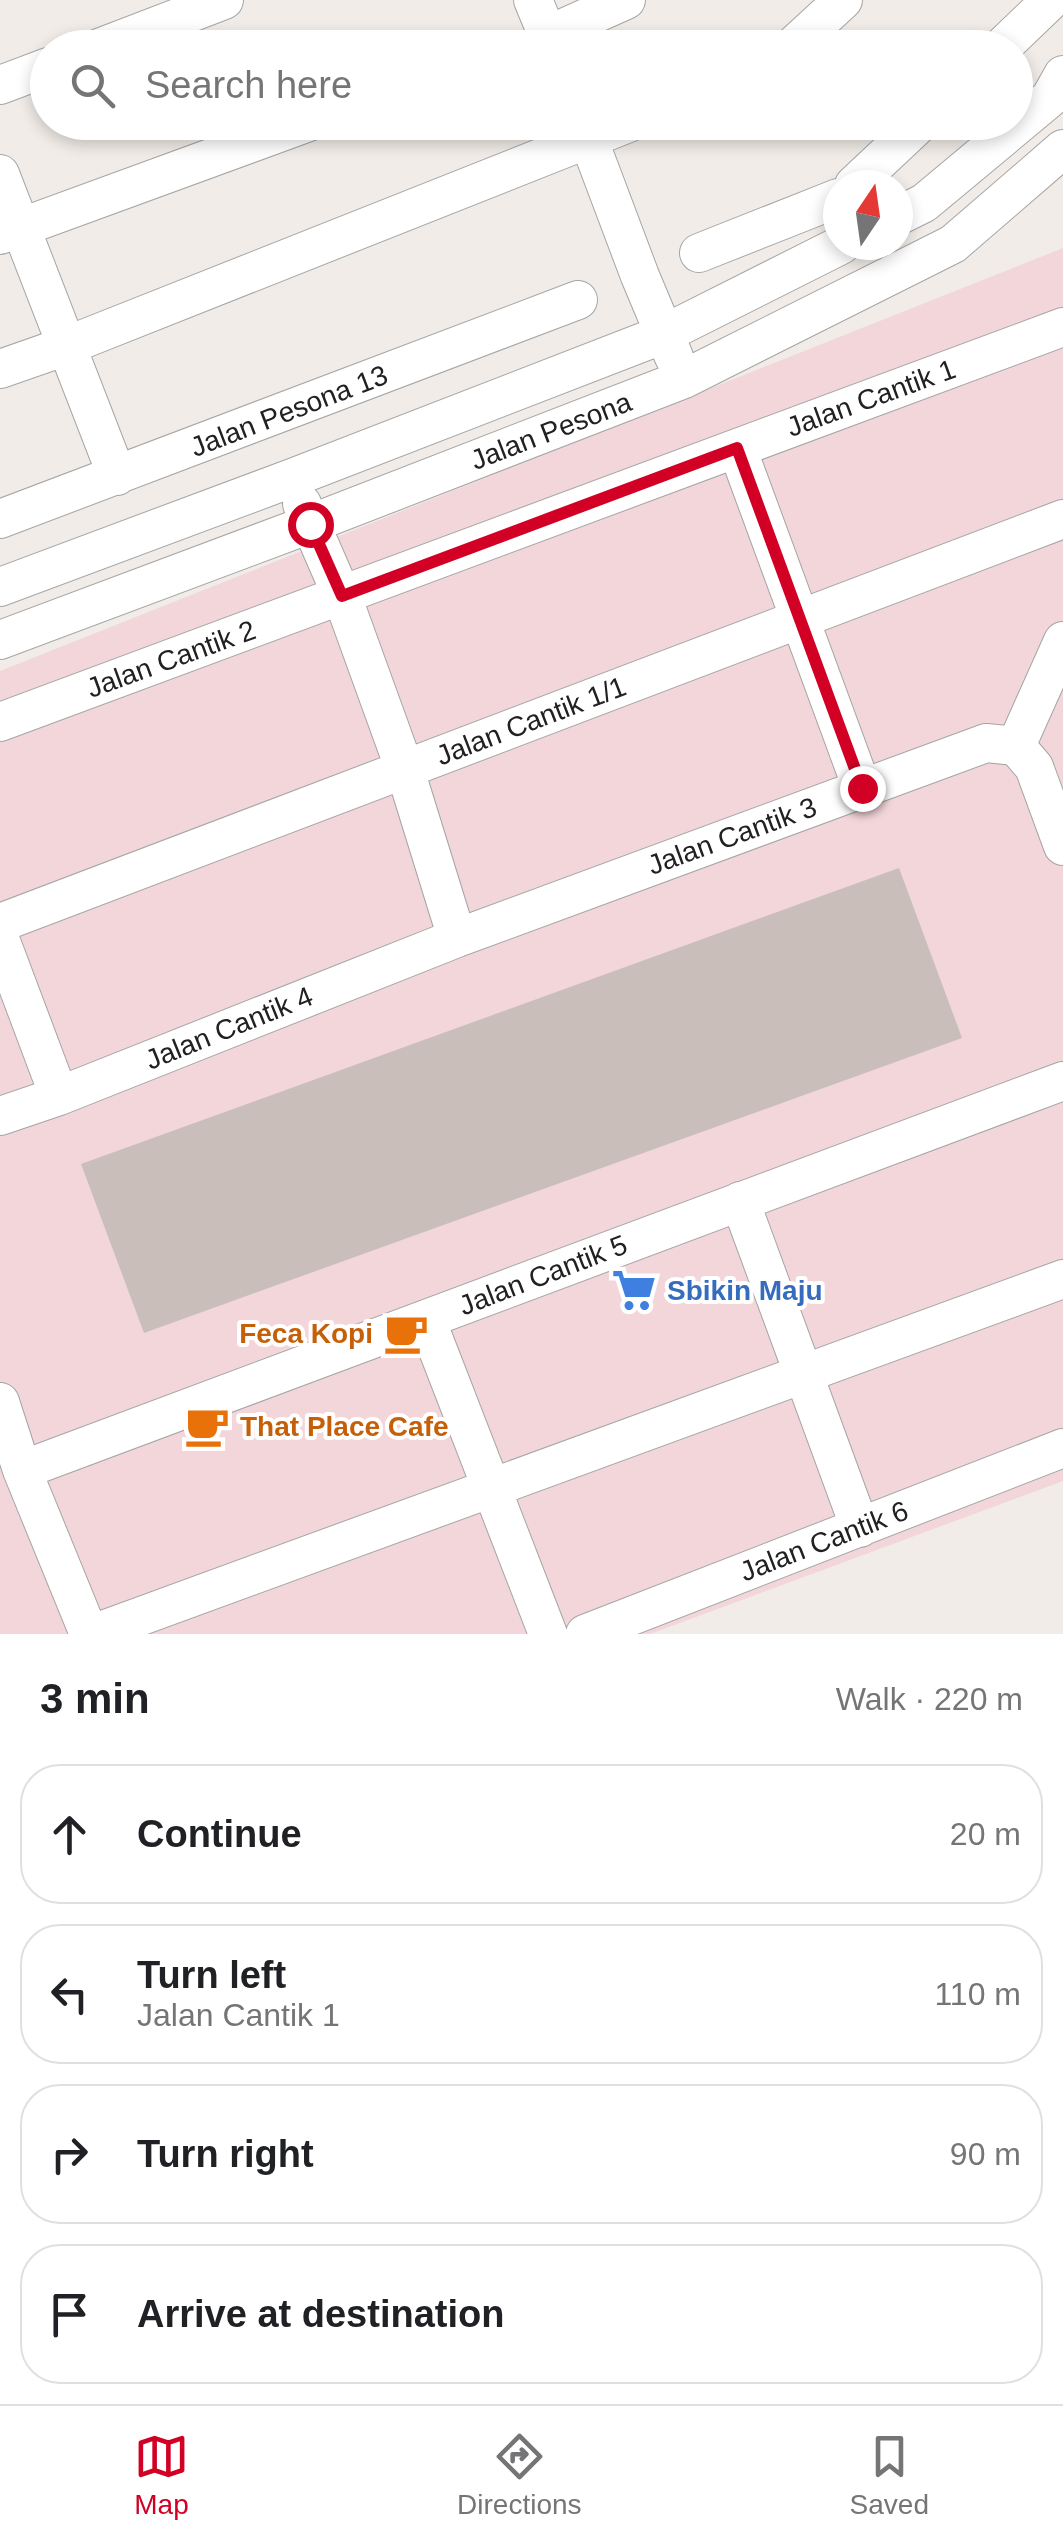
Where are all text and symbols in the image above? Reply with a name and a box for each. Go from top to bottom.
search box [30,30,1033,140]
icon: search [65,58,120,113]
text: Search here [145,64,352,106]
north arrow [823,170,913,260]
street label: Jalan Cantik 1 [782,353,960,443]
street label: Jalan Pesona 13 [186,359,392,463]
street label: Jalan Pesona [466,386,636,476]
route start [288,502,334,548]
street label: Jalan Cantik 2 [82,614,260,704]
street label: Jalan Cantik 1/1 [432,671,630,771]
route end [840,766,886,812]
street label: Jalan Cantik 3 [643,791,821,881]
street label: Jalan Cantik 4 [141,980,317,1076]
street label: Jalan Cantik 5 [455,1229,631,1321]
supermarket icon: Sbikin Maju [610,1266,658,1314]
place label: Sbikin Maju [667,1275,823,1306]
cafe icon: Feca Kopi [382,1309,430,1357]
place label: Feca Kopi [239,1318,373,1349]
cafe icon: That Place Cafe [183,1402,231,1450]
place label: That Place Cafe [240,1411,449,1442]
street label: Jalan Cantik 6 [736,1495,912,1587]
text: 3 min [40,1675,150,1722]
text: Walk · 220 m [836,1681,1023,1717]
icon: ahead [42,1807,97,1862]
text: Continue [137,1813,302,1855]
text: 20 m [950,1816,1021,1852]
text: Turn left [137,1954,286,1996]
icon: left [42,1967,97,2022]
text: 110 m [934,1976,1021,2012]
text: Jalan Cantik 1 [137,1997,340,2033]
icon: right [42,2127,97,2182]
text: Turn right [137,2133,314,2175]
text: 90 m [950,2136,1021,2172]
icon: arrive [42,2287,97,2342]
text: Arrive at destination [137,2293,504,2335]
tab: Map [134,2429,189,2521]
tab: Directions [457,2429,582,2521]
tab: Saved [850,2429,929,2521]

